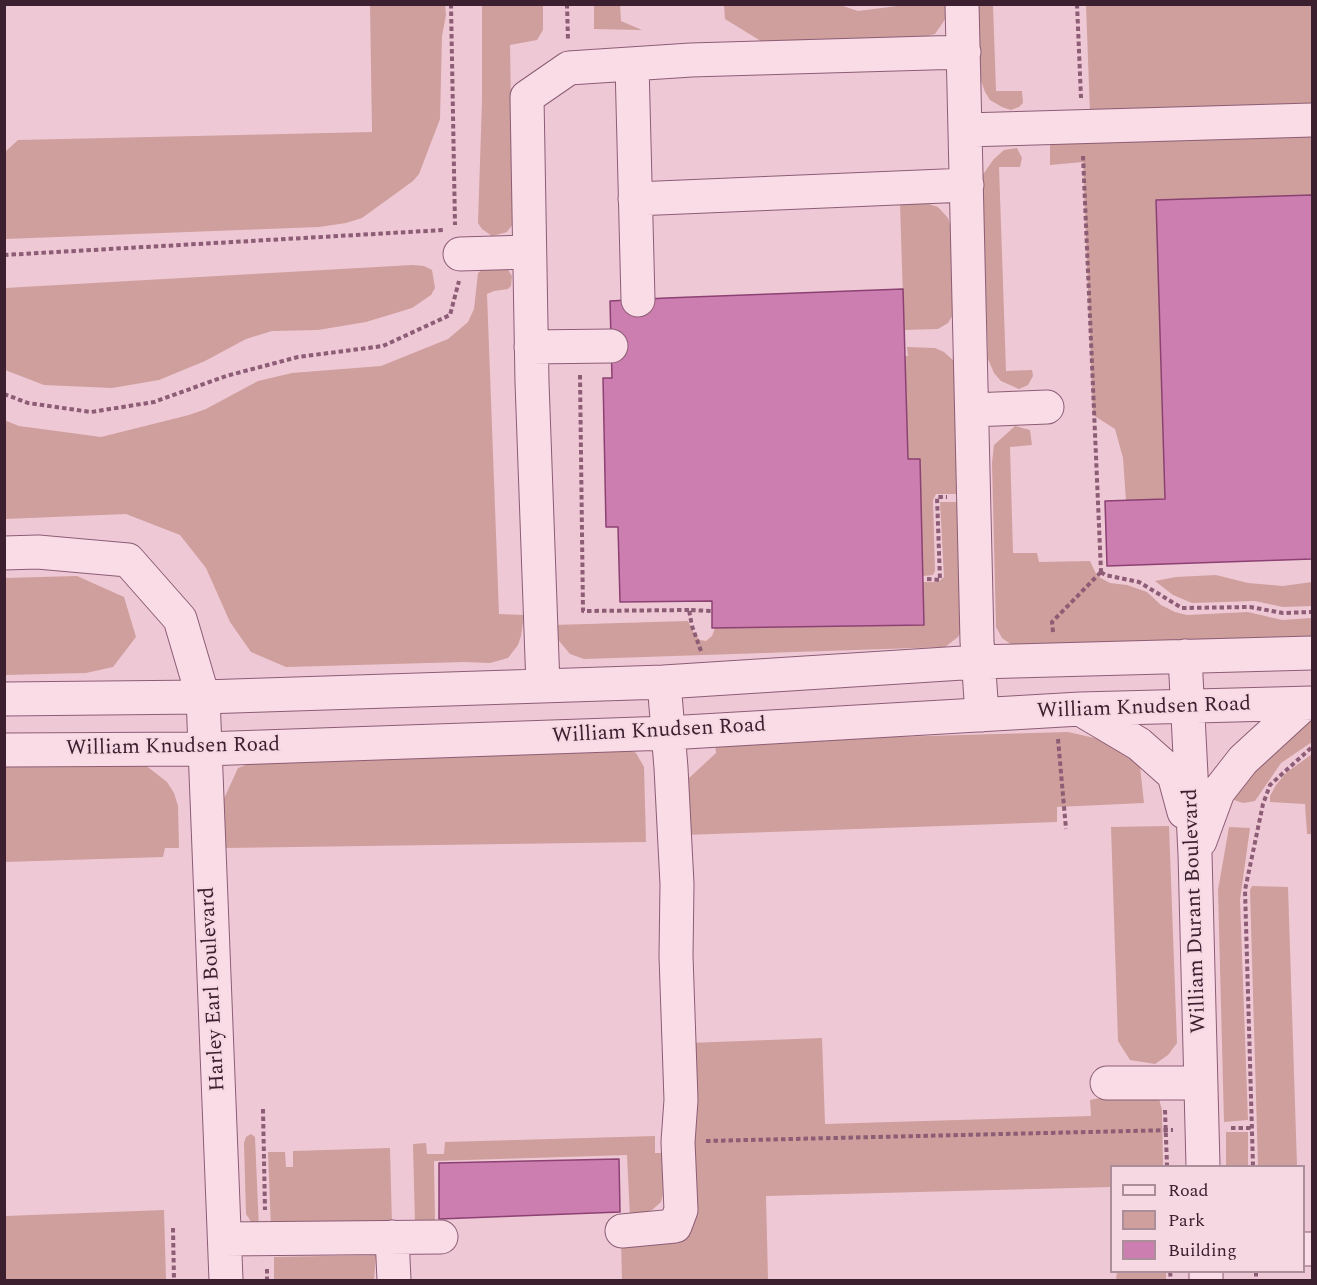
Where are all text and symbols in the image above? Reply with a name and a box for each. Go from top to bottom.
street label: William Knudsen Road [1036,693,1252,725]
street label: William Knudsen Road [551,714,767,750]
street label: William Knudsen Road [66,734,280,762]
street label: William Durant Boulevard [1179,788,1213,1034]
street label: Harley Earl Boulevard [196,886,232,1092]
legend [1110,1165,1305,1273]
text: Road [1168,1177,1209,1204]
text: Park [1168,1207,1205,1234]
text: Building [1168,1237,1237,1264]

